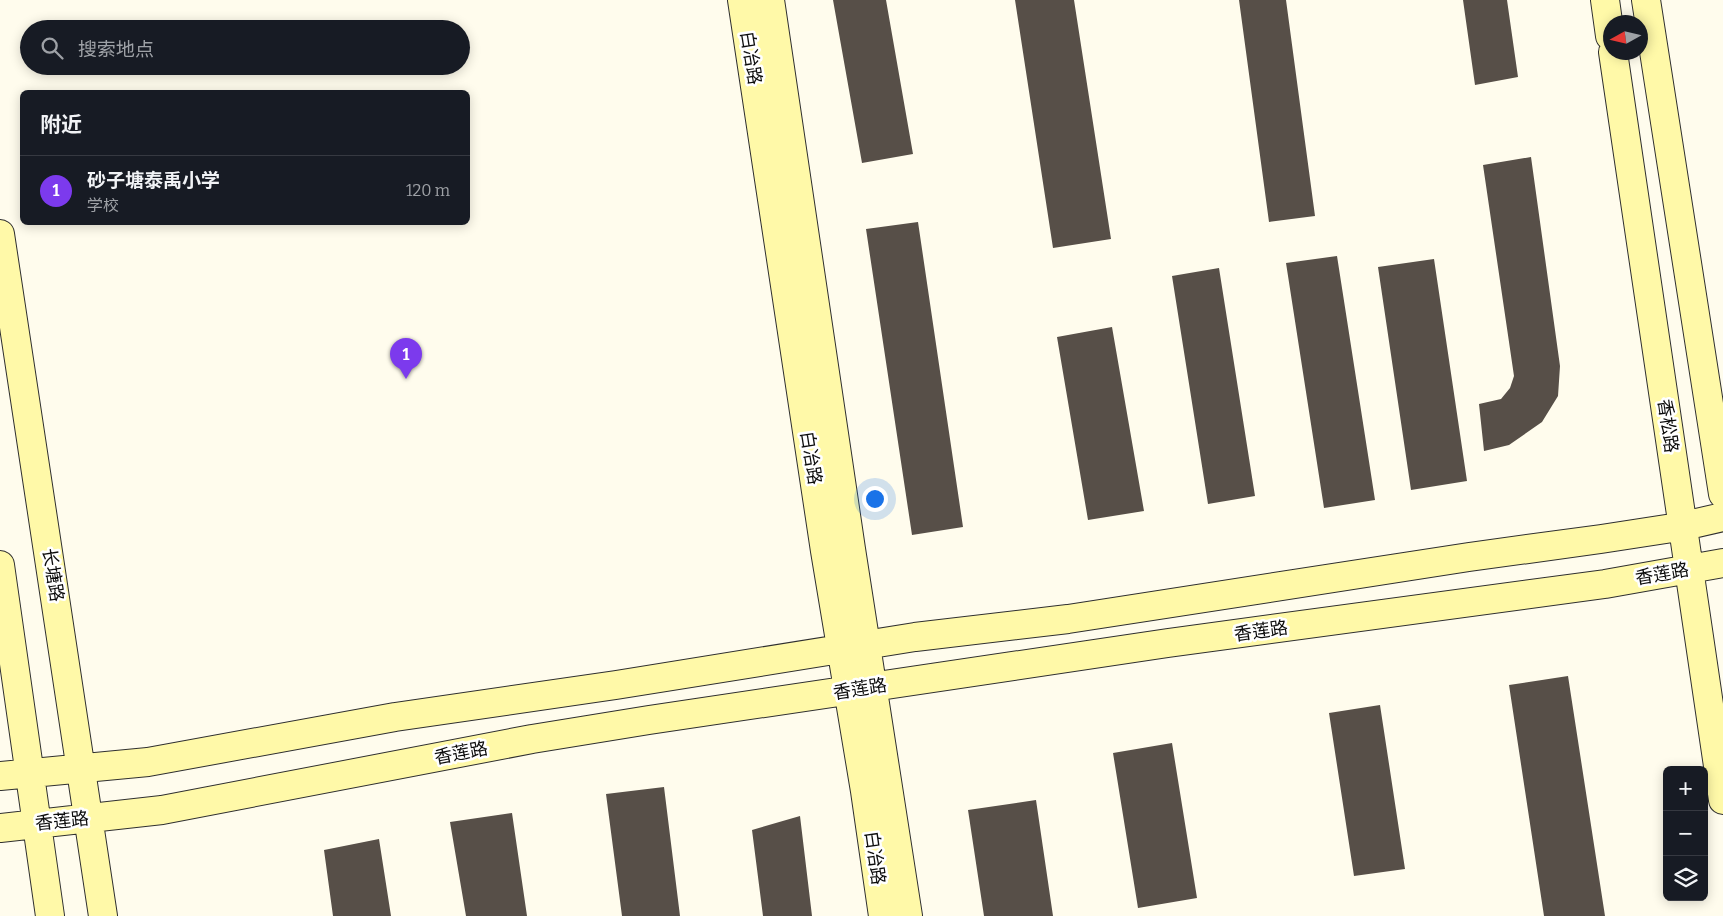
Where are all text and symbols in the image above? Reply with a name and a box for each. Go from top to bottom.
north arrow [1603,15,1648,60]
search box [20,20,470,75]
street label: 白冶路 [736,30,766,86]
icon: search [38,34,66,62]
text: 搜索地点 [78,38,154,61]
text: 附近 [40,112,82,138]
text: 砂子塘泰禹小学 [87,169,220,192]
text: 1 [53,181,59,200]
text: 120 m [406,181,450,200]
text: 学校 [87,196,119,215]
pin: 1 [390,338,422,379]
street label: 香松路 [1653,398,1683,454]
street label: 白冶路 [796,430,826,486]
your location [862,486,888,512]
street label: 长塘路 [38,547,68,603]
street label: 香莲路 [1634,558,1690,590]
street label: 香莲路 [1233,616,1289,646]
street label: 香莲路 [832,674,888,704]
street label: 香莲路 [432,737,490,769]
map controls [1663,766,1708,901]
button: + [1663,766,1708,811]
street label: 香莲路 [34,807,90,835]
button: − [1663,811,1708,856]
street label: 白冶路 [860,830,890,886]
button: layers [1663,856,1708,901]

